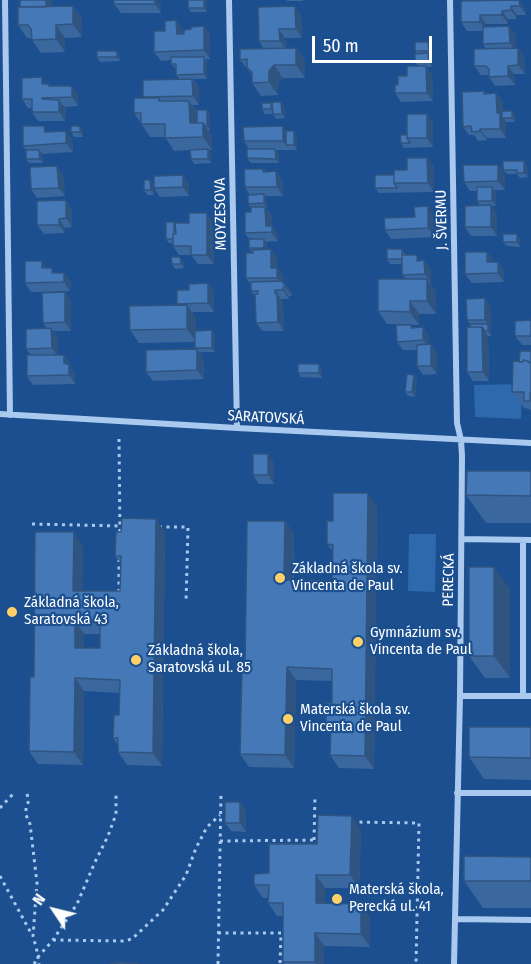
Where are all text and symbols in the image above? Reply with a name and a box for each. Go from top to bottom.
scale bar [315,24,435,62]
text: 50 m [323,35,359,57]
street label: MOYZESOVA [211,177,231,251]
street label: J. ŠVERMU [432,190,452,250]
street label: SARATOVSKÁ [227,407,305,429]
street label: PERECKÁ [440,553,458,607]
place label: Základná škola sv. Vincenta de Paul [292,560,403,595]
marker: Základná škola sv. Vincenta de Paul [273,571,287,585]
place label: Základná škola, Saratovská 43 [24,594,119,629]
marker: Základná škola, Saratovská 43 [5,605,19,619]
place label: Gymnázium sv. Vincenta de Paul [370,624,472,659]
marker: Gymnázium sv. Vincenta de Paul [351,635,365,649]
place label: Základná škola, Saratovská ul. 85 [148,642,251,677]
marker: Základná škola, Saratovská ul. 85 [129,653,143,667]
place label: Materská škola sv. Vincenta de Paul [300,701,411,736]
marker: Materská škola sv. Vincenta de Paul [281,712,295,726]
north arrow [24,880,84,940]
place label: Materská škola, Perecká ul. 41 [349,881,444,916]
text: N [28,890,49,909]
marker: Materská škola, Perecká ul. 41 [330,892,344,906]

